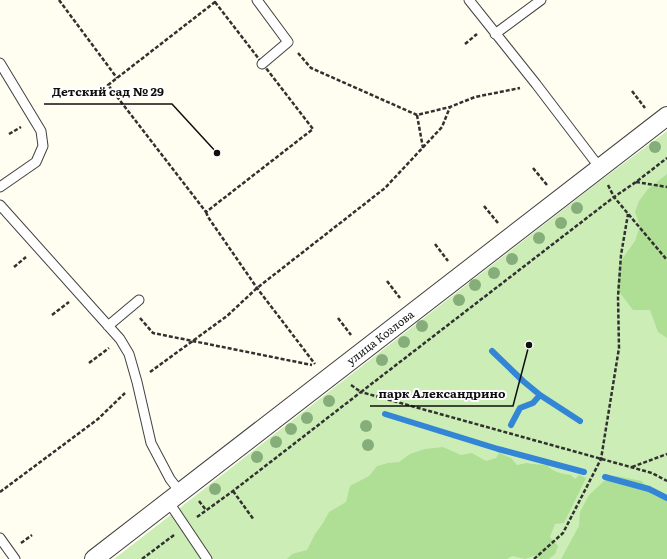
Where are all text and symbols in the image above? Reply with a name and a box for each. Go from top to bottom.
callout: Детский сад № 29 [44,80,172,104]
text: Детский сад № 29 [52,82,164,100]
street label: улица Козлова [343,306,417,368]
callout: парк Александрино [370,382,513,406]
text: парк Александрино [379,384,506,402]

